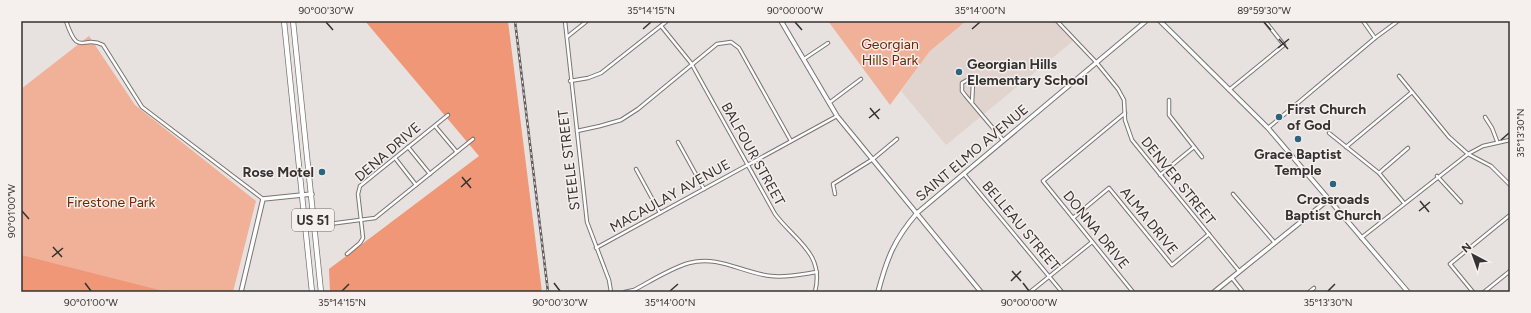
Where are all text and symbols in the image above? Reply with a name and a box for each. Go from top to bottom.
text: 90°00'30"W [298,4,354,17]
text: 35°14'15"N [627,4,675,17]
text: 90°00'00"W [767,4,823,17]
text: 35°14'00"N [955,4,1005,17]
text: 89°59'30"W [1237,4,1291,17]
park label: Georgian Hills Park [861,36,919,69]
place label: Georgian Hills Elementary School [967,56,1088,89]
marker: Georgian Hills Elementary School [954,67,964,77]
street label: BALFOUR STREET [718,99,789,209]
street label: SAINT ELMO AVENUE [912,101,1032,205]
place label: First Church of God [1287,101,1366,134]
street label: STEELE STREET [554,108,584,211]
text: 35°13'30"N [1514,108,1527,158]
marker: First Church of God [1274,112,1284,122]
street label: DENA DRIVE [352,119,424,185]
street label: DENVER STREET [1137,134,1219,229]
marker: Grace Baptist Temple [1293,134,1303,144]
place label: Grace Baptist Temple [1254,146,1342,179]
street label: MACAULAY AVENUE [607,156,733,236]
place label: Rose Motel [242,164,314,181]
marker: Rose Motel [317,167,327,177]
street label: BELLEAU STREET [979,178,1064,275]
marker: Crossroads Baptist Church [1328,179,1338,189]
text: 90°01'00"W [5,184,18,238]
street label: ALMA DRIVE [1117,184,1181,258]
street label: DONNA DRIVE [1059,188,1133,272]
place label: Crossroads Baptist Church [1285,191,1381,224]
park label: Firestone Park [67,194,156,211]
road number: US 51 [292,209,334,231]
north arrow [1453,235,1493,275]
text: N [1459,240,1474,256]
text: 90°01'00"W [64,296,118,309]
text: 35°14'15"N [318,296,366,309]
text: 90°00'30"W [532,296,588,309]
text: 35°14'00"N [645,296,695,309]
text: 90°00'00"W [1001,296,1057,309]
text: 35°13'30"N [1303,296,1353,309]

